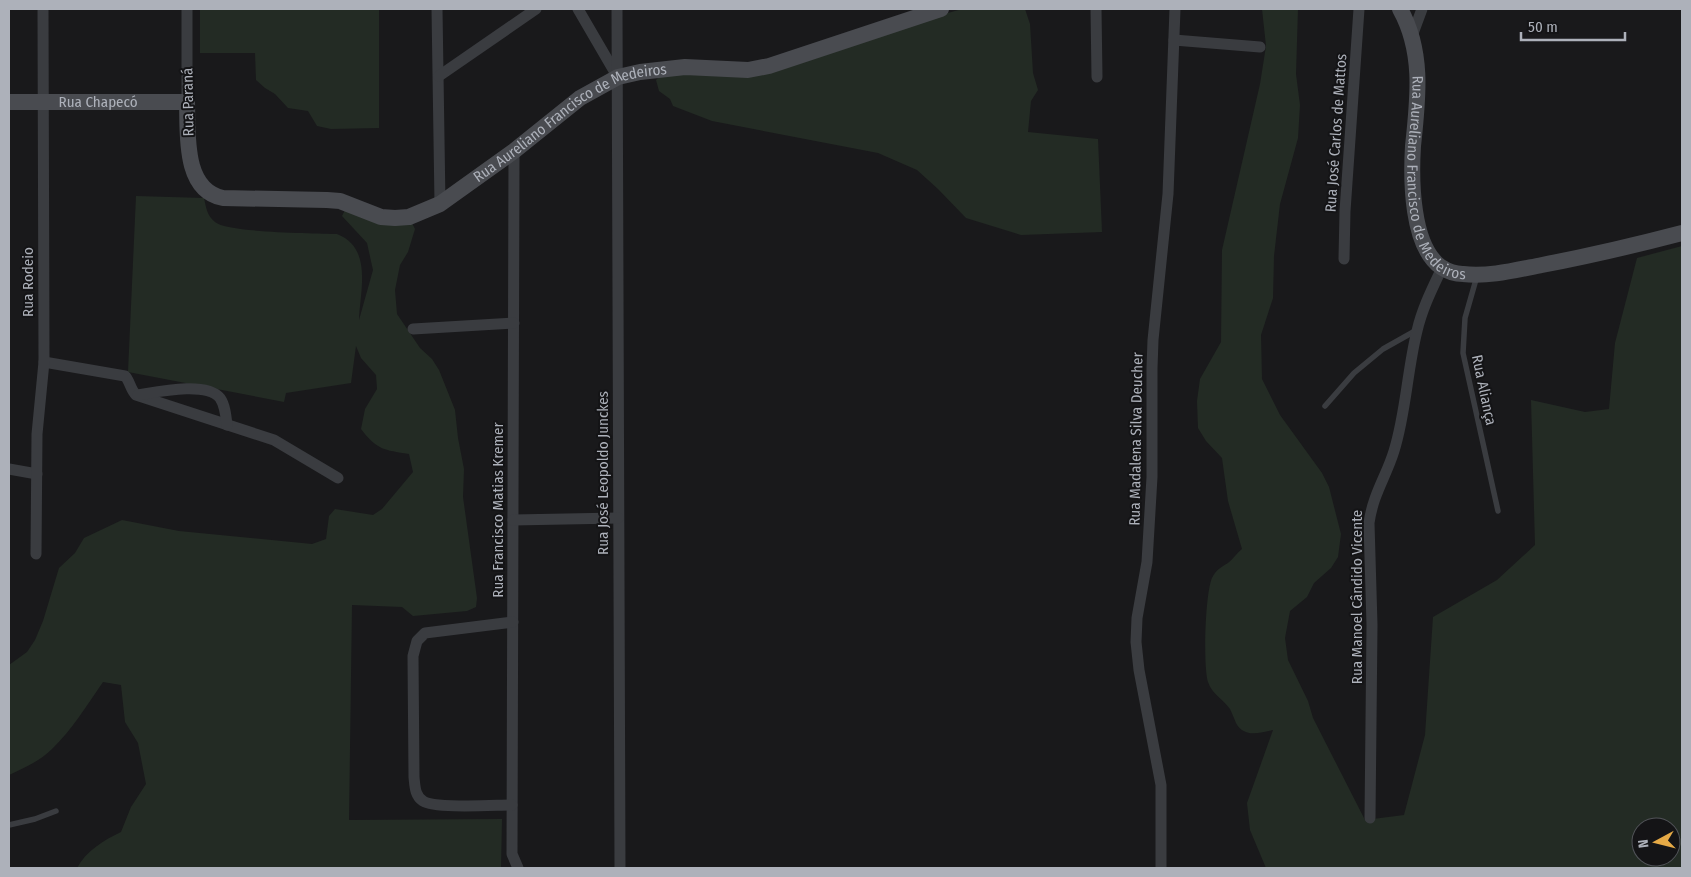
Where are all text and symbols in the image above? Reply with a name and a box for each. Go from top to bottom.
scale bar [1521,10,1625,42]
text: 50 m [1528,18,1558,36]
street label: Rua José Carlos de Mattos [1321,53,1351,213]
street label: Rua Aureliano Francisco de Medeiros [470,60,668,186]
street label: Rua Paraná [178,68,198,136]
street label: Rua Aureliano Francisco de Medeiros [1403,75,1466,283]
street label: Rua Chapecó [58,93,138,111]
street label: Rua Rodeio [19,247,37,317]
street label: Rua Madalena Silva Deucher [1125,351,1147,526]
street label: Rua Aliança [1468,353,1500,427]
street label: Rua José Leopoldo Junckes [594,391,612,555]
street label: Rua Francisco Matias Kremer [489,422,507,598]
street label: Rua Manoel Cândido Vicente [1348,510,1366,684]
north arrow [1631,817,1681,867]
text: N [1635,838,1653,849]

